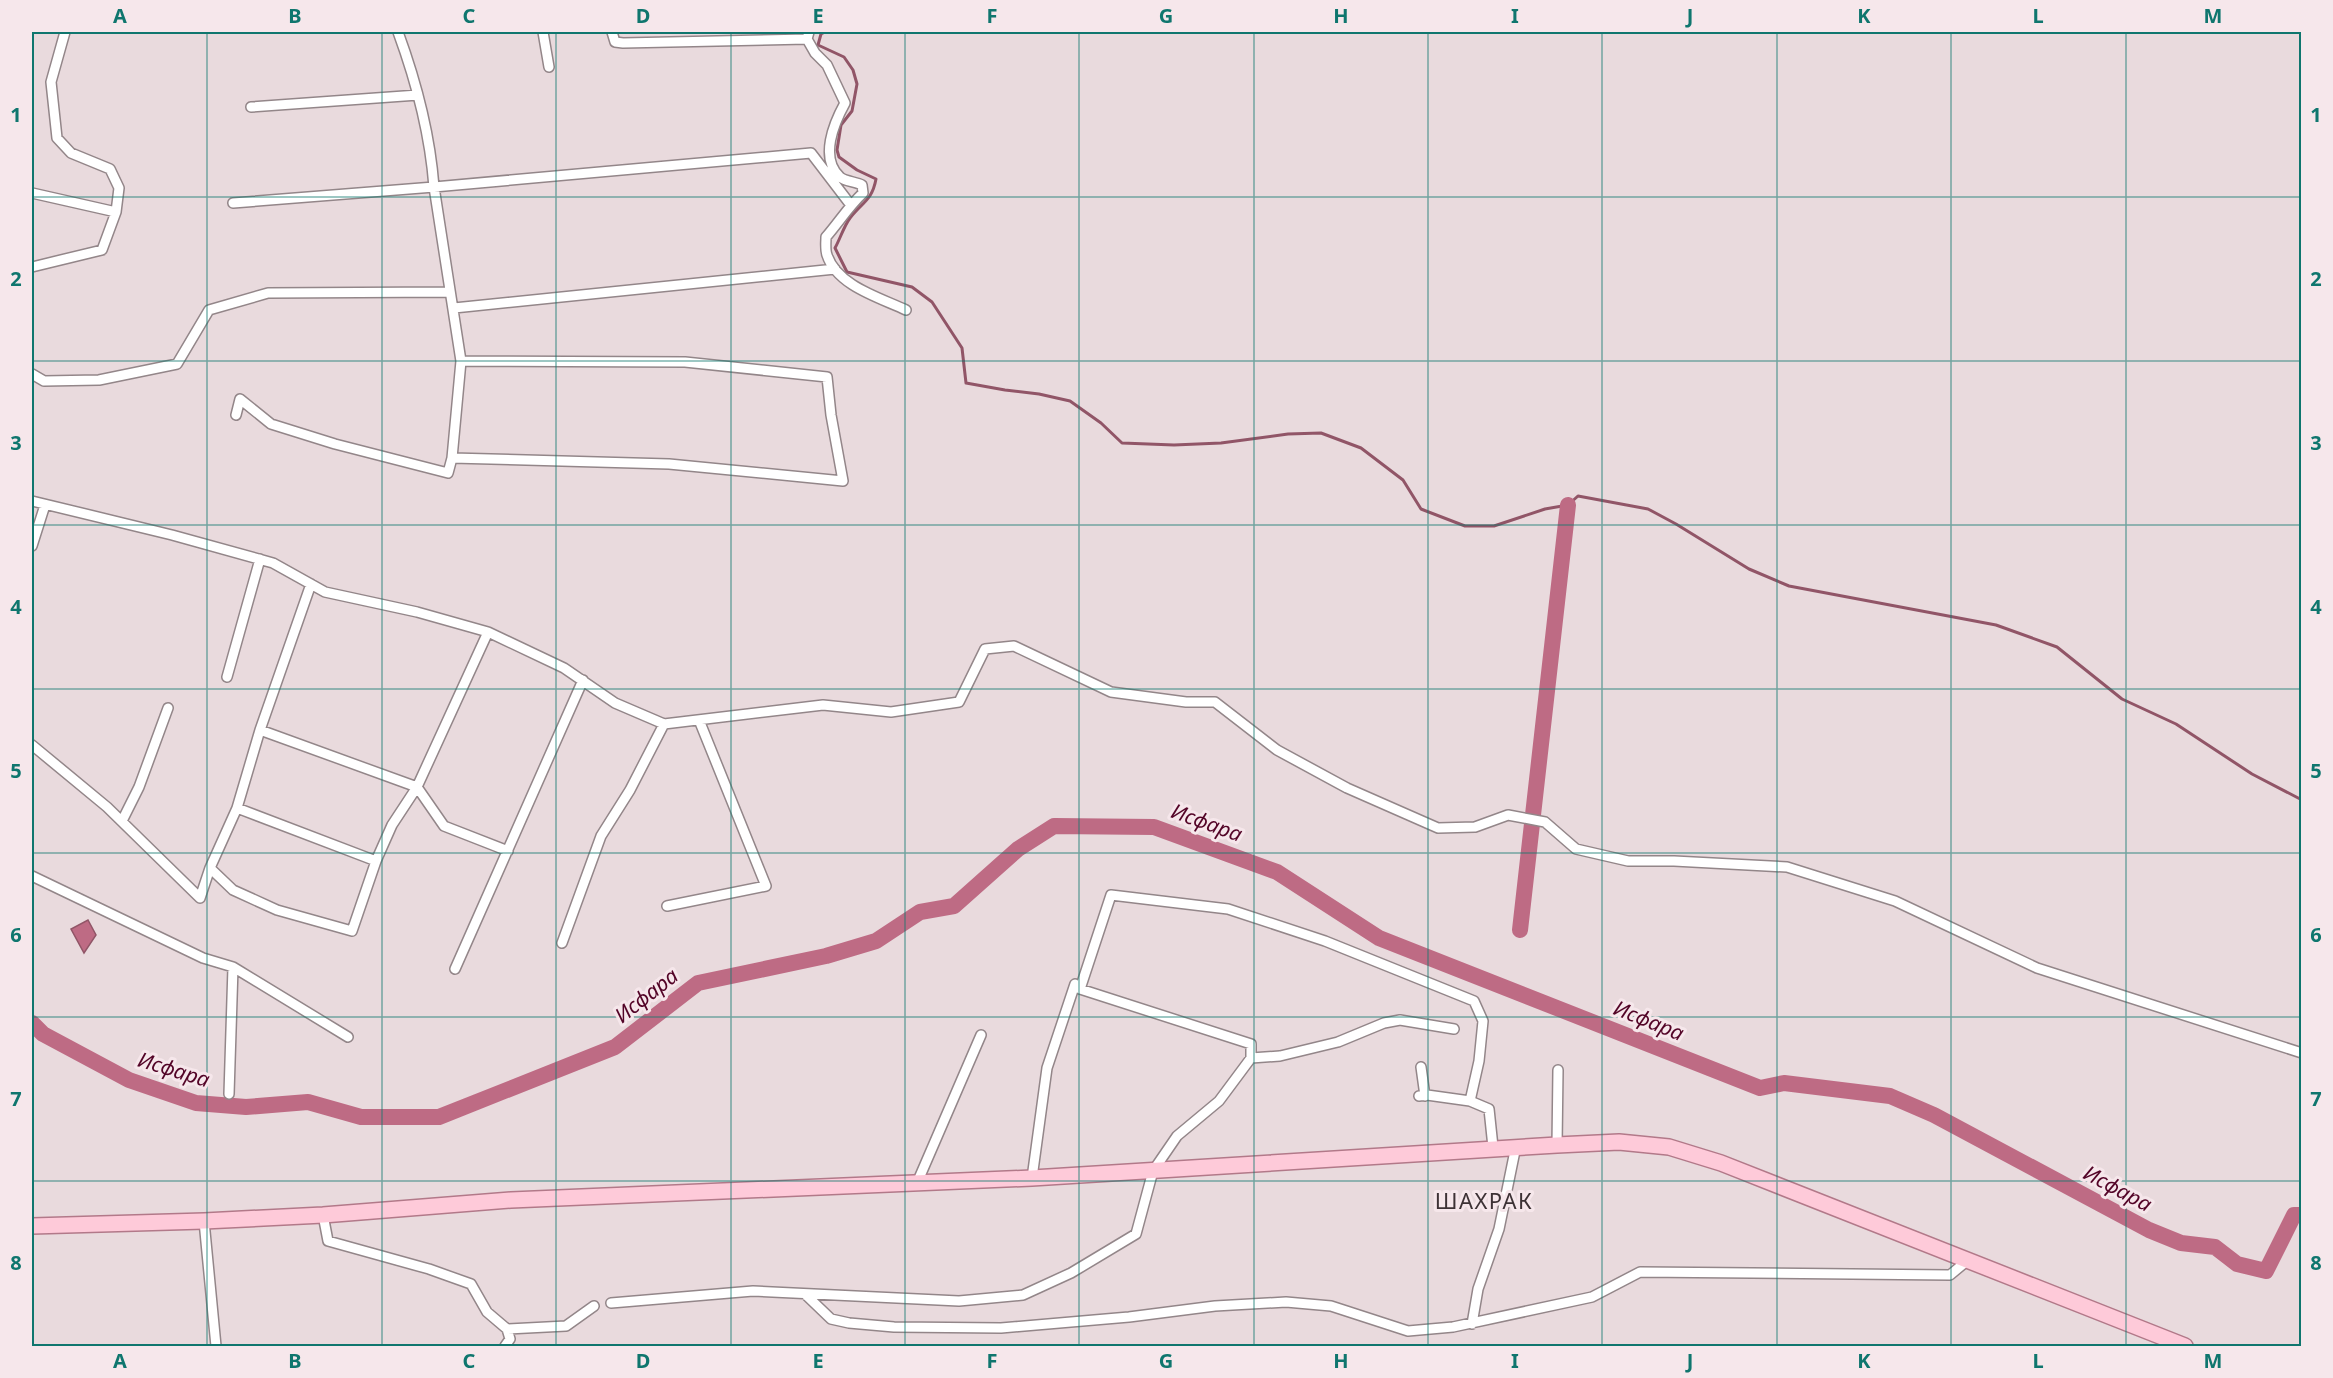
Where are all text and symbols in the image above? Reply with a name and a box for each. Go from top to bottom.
text: A [113,2,127,29]
text: B [288,2,302,29]
text: C [463,2,476,29]
text: D [636,2,650,29]
text: E [812,2,824,29]
text: F [987,2,997,29]
text: G [1159,2,1173,29]
text: H [1333,2,1349,29]
text: I [1511,2,1519,29]
text: J [1685,2,1693,29]
text: K [1857,2,1871,29]
text: L [2032,2,2044,29]
text: M [2204,2,2222,29]
text: 1 [10,101,22,128]
text: 1 [2310,101,2322,128]
text: 2 [10,265,22,292]
text: 2 [2310,265,2322,292]
text: 3 [10,429,22,456]
text: 3 [2310,429,2322,456]
text: 4 [10,593,22,620]
text: 4 [2310,593,2322,620]
text: 5 [10,757,22,784]
text: 5 [2310,757,2322,784]
water label: Исфара [1168,796,1246,848]
text: 6 [10,921,22,948]
text: 6 [2310,921,2322,948]
water label: Исфара [608,961,684,1029]
water label: Исфара [1610,993,1688,1047]
water label: Исфара [135,1045,213,1093]
text: 7 [10,1085,22,1112]
text: 7 [2310,1085,2322,1112]
water label: Исфара [2079,1158,2157,1218]
district label: ШАХРАК [1435,1185,1533,1215]
text: 8 [10,1249,22,1276]
text: 8 [2310,1249,2322,1276]
text: A [113,1347,127,1374]
text: B [288,1347,302,1374]
text: C [463,1347,476,1374]
text: D [636,1347,650,1374]
text: E [812,1347,824,1374]
text: F [987,1347,997,1374]
text: G [1159,1347,1173,1374]
text: H [1333,1347,1349,1374]
text: I [1511,1347,1519,1374]
text: J [1685,1347,1693,1374]
text: K [1857,1347,1871,1374]
text: L [2032,1347,2044,1374]
text: M [2204,1347,2222,1374]

